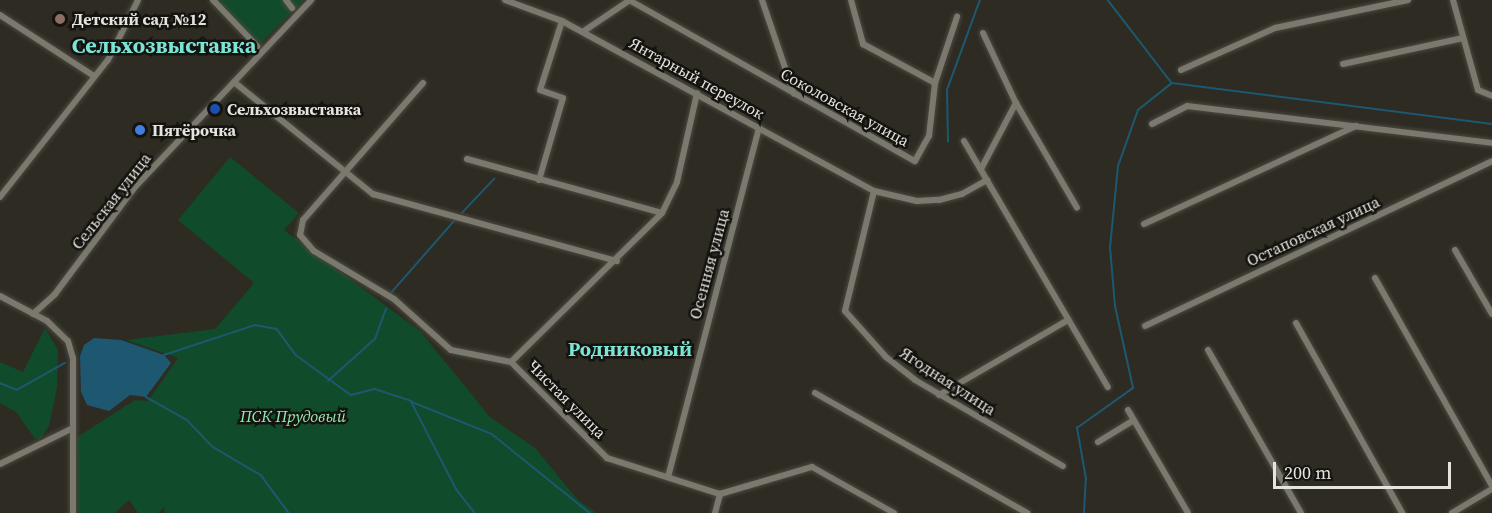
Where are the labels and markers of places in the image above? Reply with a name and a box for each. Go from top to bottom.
place label: Детский сад №12 [72,9,206,29]
marker: Детский сад №12 [53,12,67,26]
place label: Сельхозвыставка [227,99,361,119]
marker: Сельхозвыставка [208,102,222,116]
place label: Пятёрочка [152,120,236,140]
marker: Пятёрочка [133,123,147,137]

